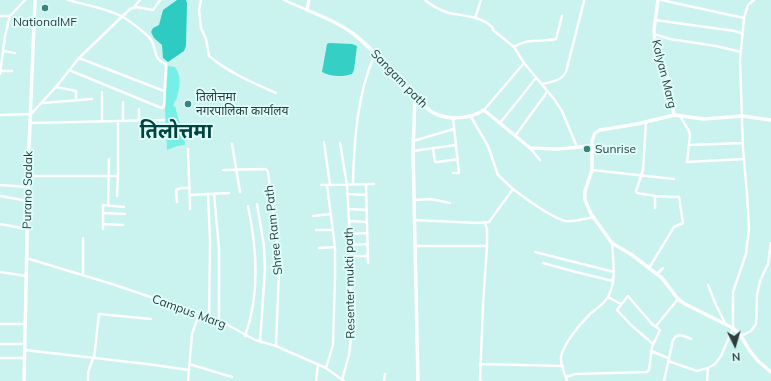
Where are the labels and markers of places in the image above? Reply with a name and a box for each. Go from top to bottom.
marker: NationalMF [40,3,50,13]
place label: NationalMF [13,15,77,29]
place label: तिलोत्तमा नगरपालिका कार्यालय [196,90,288,118]
marker: तिलोत्तमा नगरपालिका कार्यालय [183,99,193,109]
place label: Sunrise [595,142,636,156]
marker: Sunrise [582,144,592,154]

